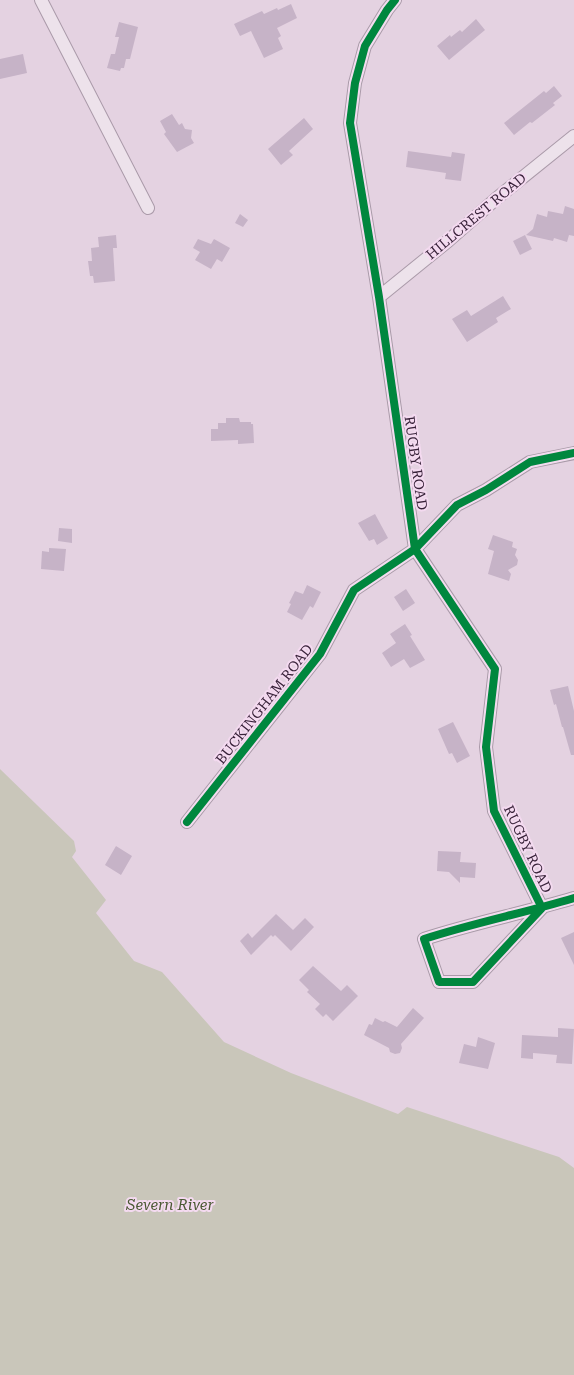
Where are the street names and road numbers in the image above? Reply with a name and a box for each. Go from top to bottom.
street label: HILLCREST ROAD [423,169,529,262]
street label: RUGBY ROAD [401,415,431,511]
street label: BUCKINGHAM ROAD [212,641,316,767]
street label: RUGBY ROAD [501,803,555,895]

